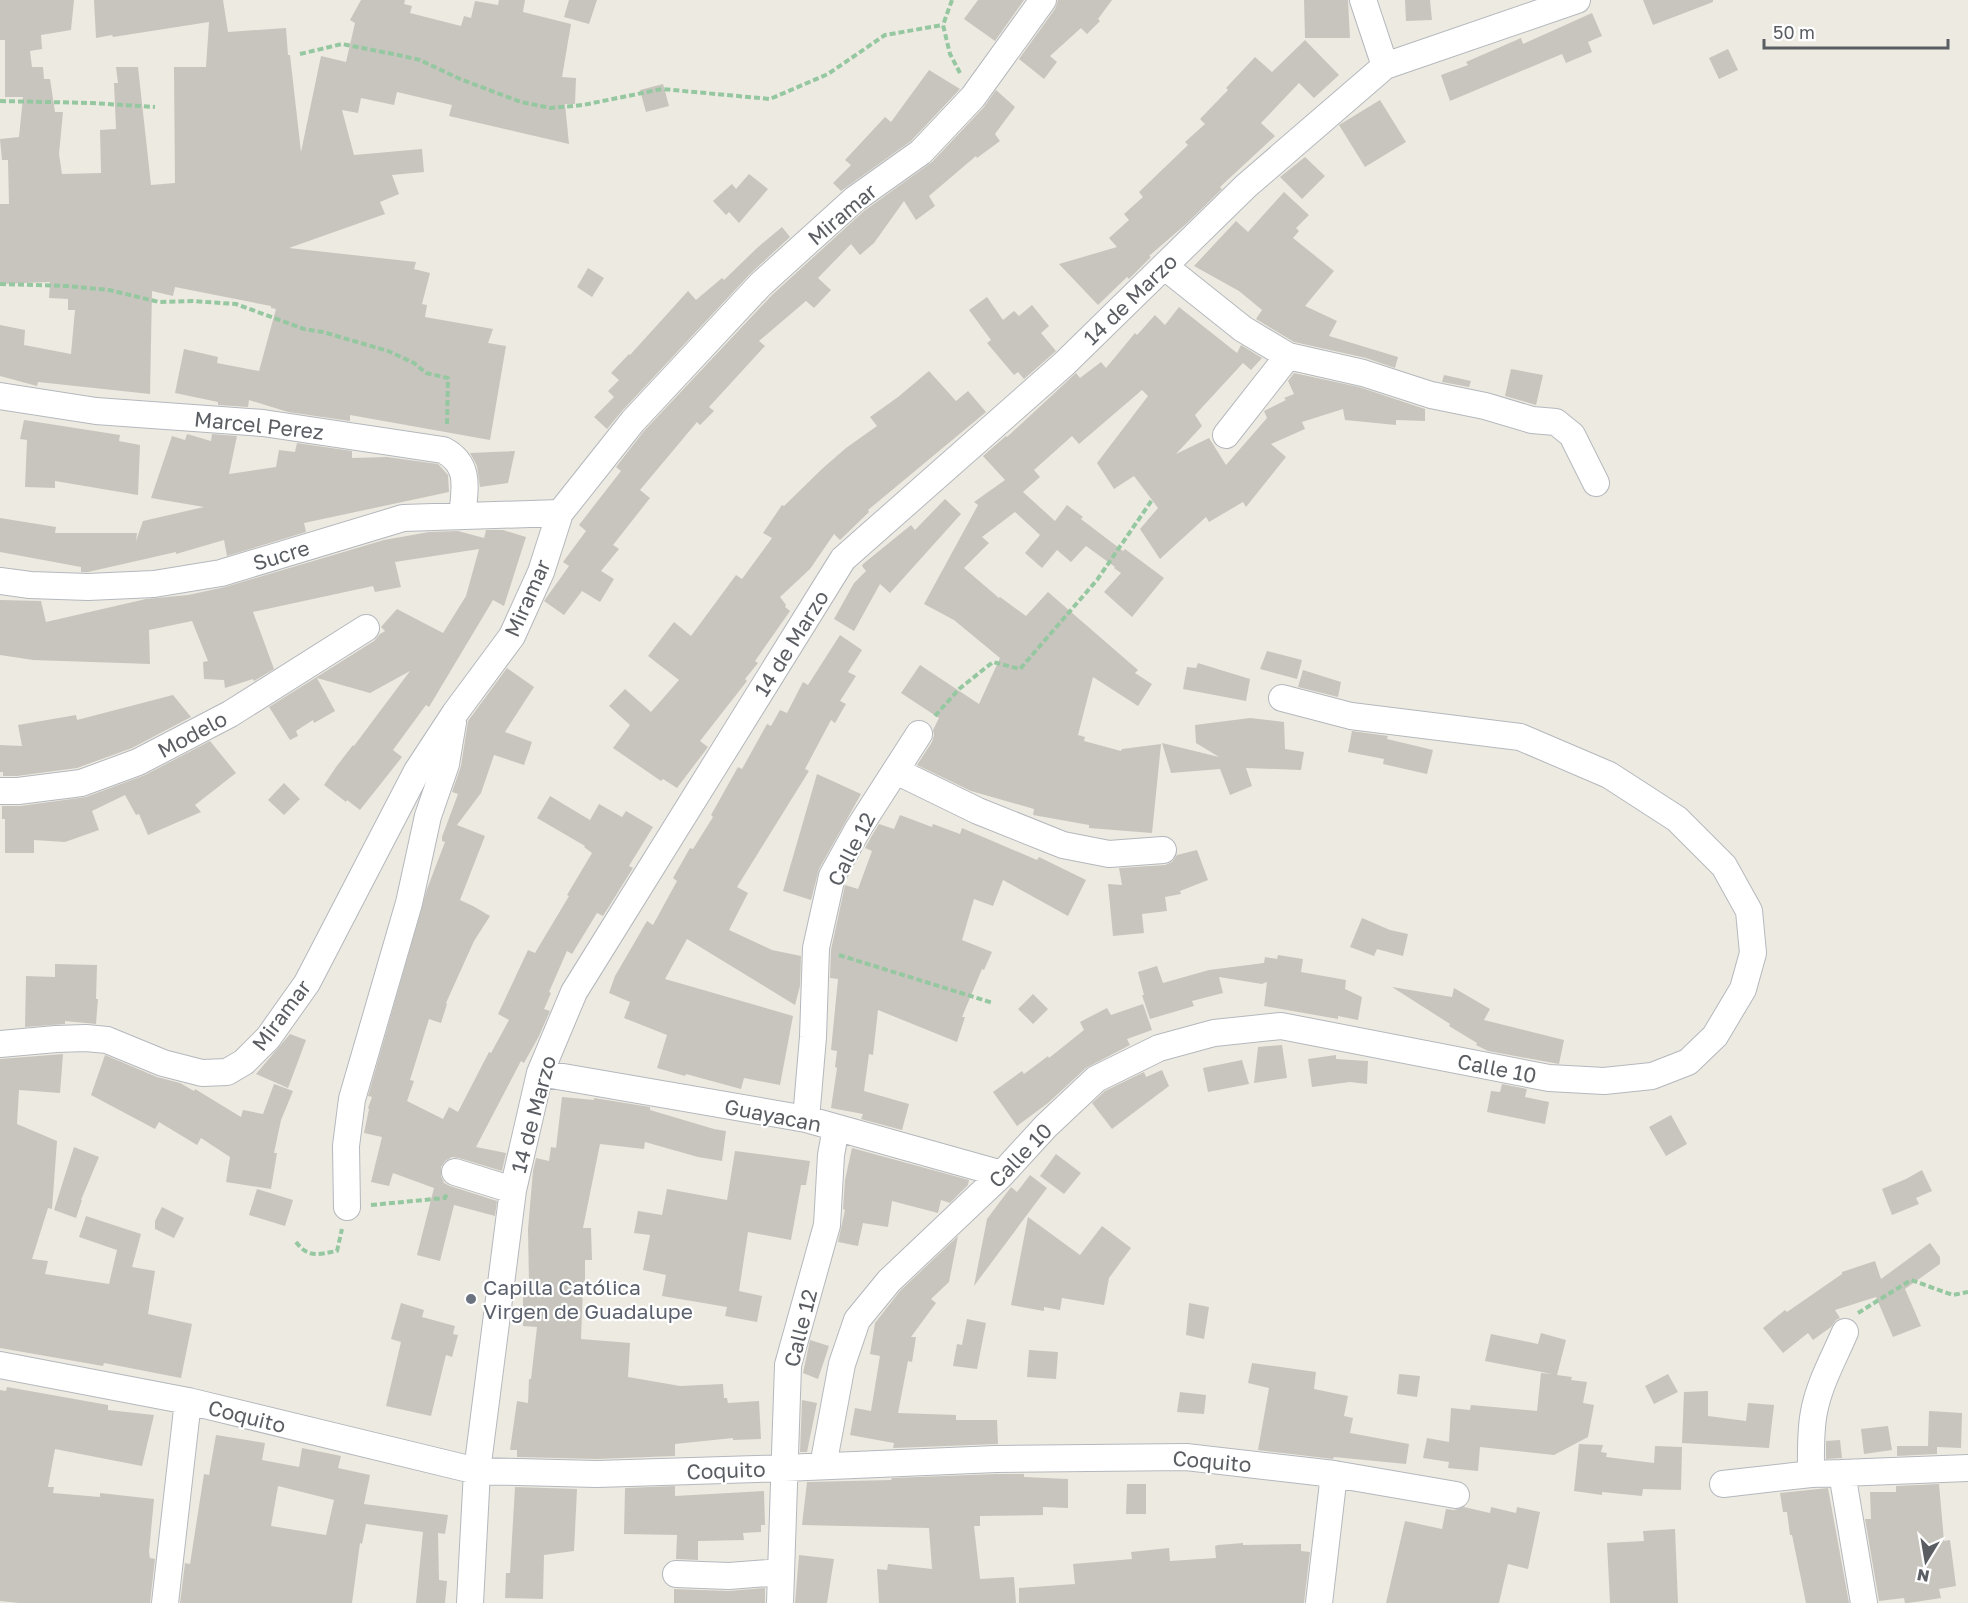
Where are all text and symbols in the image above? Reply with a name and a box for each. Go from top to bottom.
scale bar [1764,12,1948,50]
text: 50 m [1773,21,1815,43]
street label: Miramar [802,178,882,250]
street label: 14 de Marzo [1078,248,1182,350]
street label: Marcel Perez [193,405,325,445]
street label: Sucre [250,534,312,576]
street label: Miramar [498,555,556,641]
street label: 14 de Marzo [748,585,834,701]
street label: Modelo [153,705,231,763]
street label: Calle 12 [821,808,881,890]
street label: Miramar [246,974,316,1056]
street label: Calle 10 [1455,1048,1539,1088]
street label: 14 de Marzo [505,1053,561,1175]
street label: Guayacan [722,1093,824,1137]
street label: Calle 10 [983,1117,1057,1193]
place label: Capilla Católica Virgen de Guadalupe [483,1274,693,1324]
street label: Calle 12 [778,1286,822,1370]
marker: Capilla Católica Virgen de Guadalupe [464,1292,478,1306]
street label: Coquito [205,1394,289,1438]
street label: Coquito [1171,1445,1253,1477]
street label: Coquito [686,1456,766,1484]
north arrow [1896,1531,1956,1591]
text: N [1915,1565,1931,1587]

